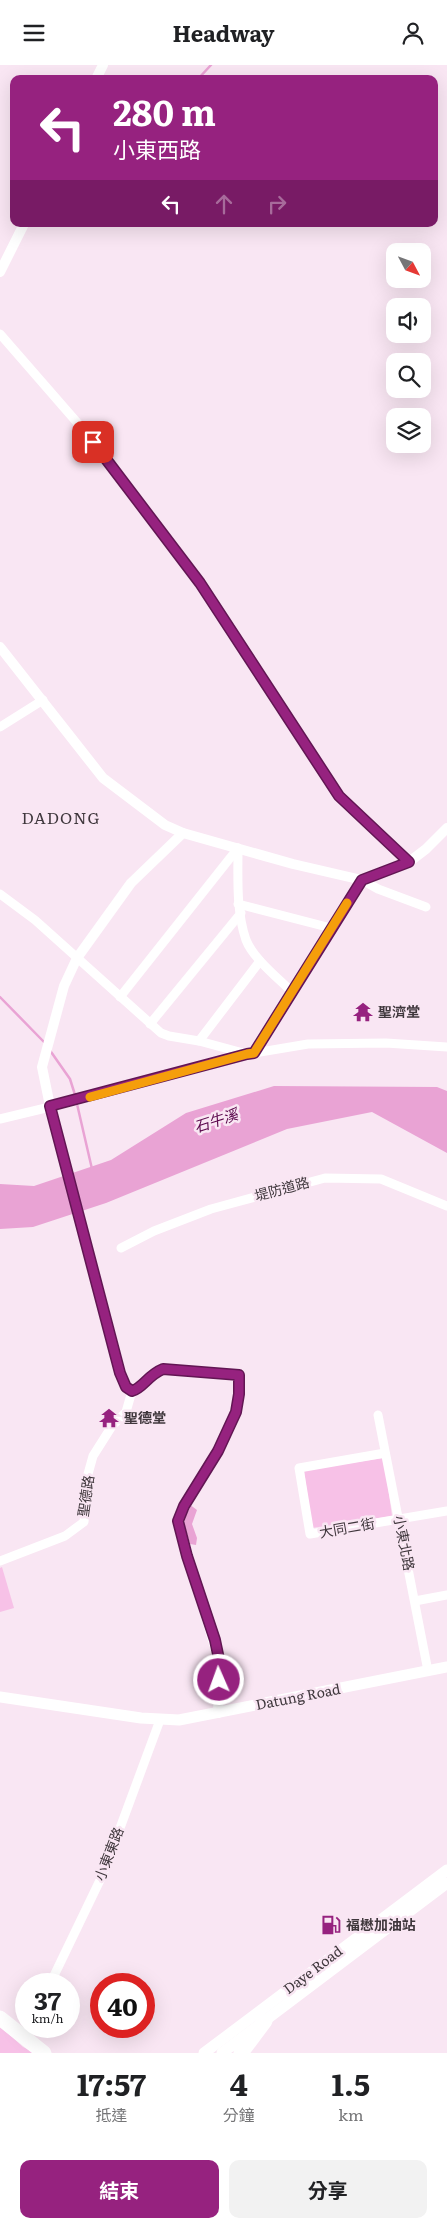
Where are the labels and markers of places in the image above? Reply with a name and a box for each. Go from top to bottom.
pin [72,421,114,463]
temple icon: 聖濟堂 [352,1001,374,1023]
place label: 聖濟堂 [378,1001,420,1021]
temple icon: 聖德堂 [98,1407,120,1429]
place label: 聖德堂 [124,1407,166,1427]
fuel station icon: 福懋加油站 [320,1914,342,1936]
place label: 福懋加油站 [346,1914,416,1934]

